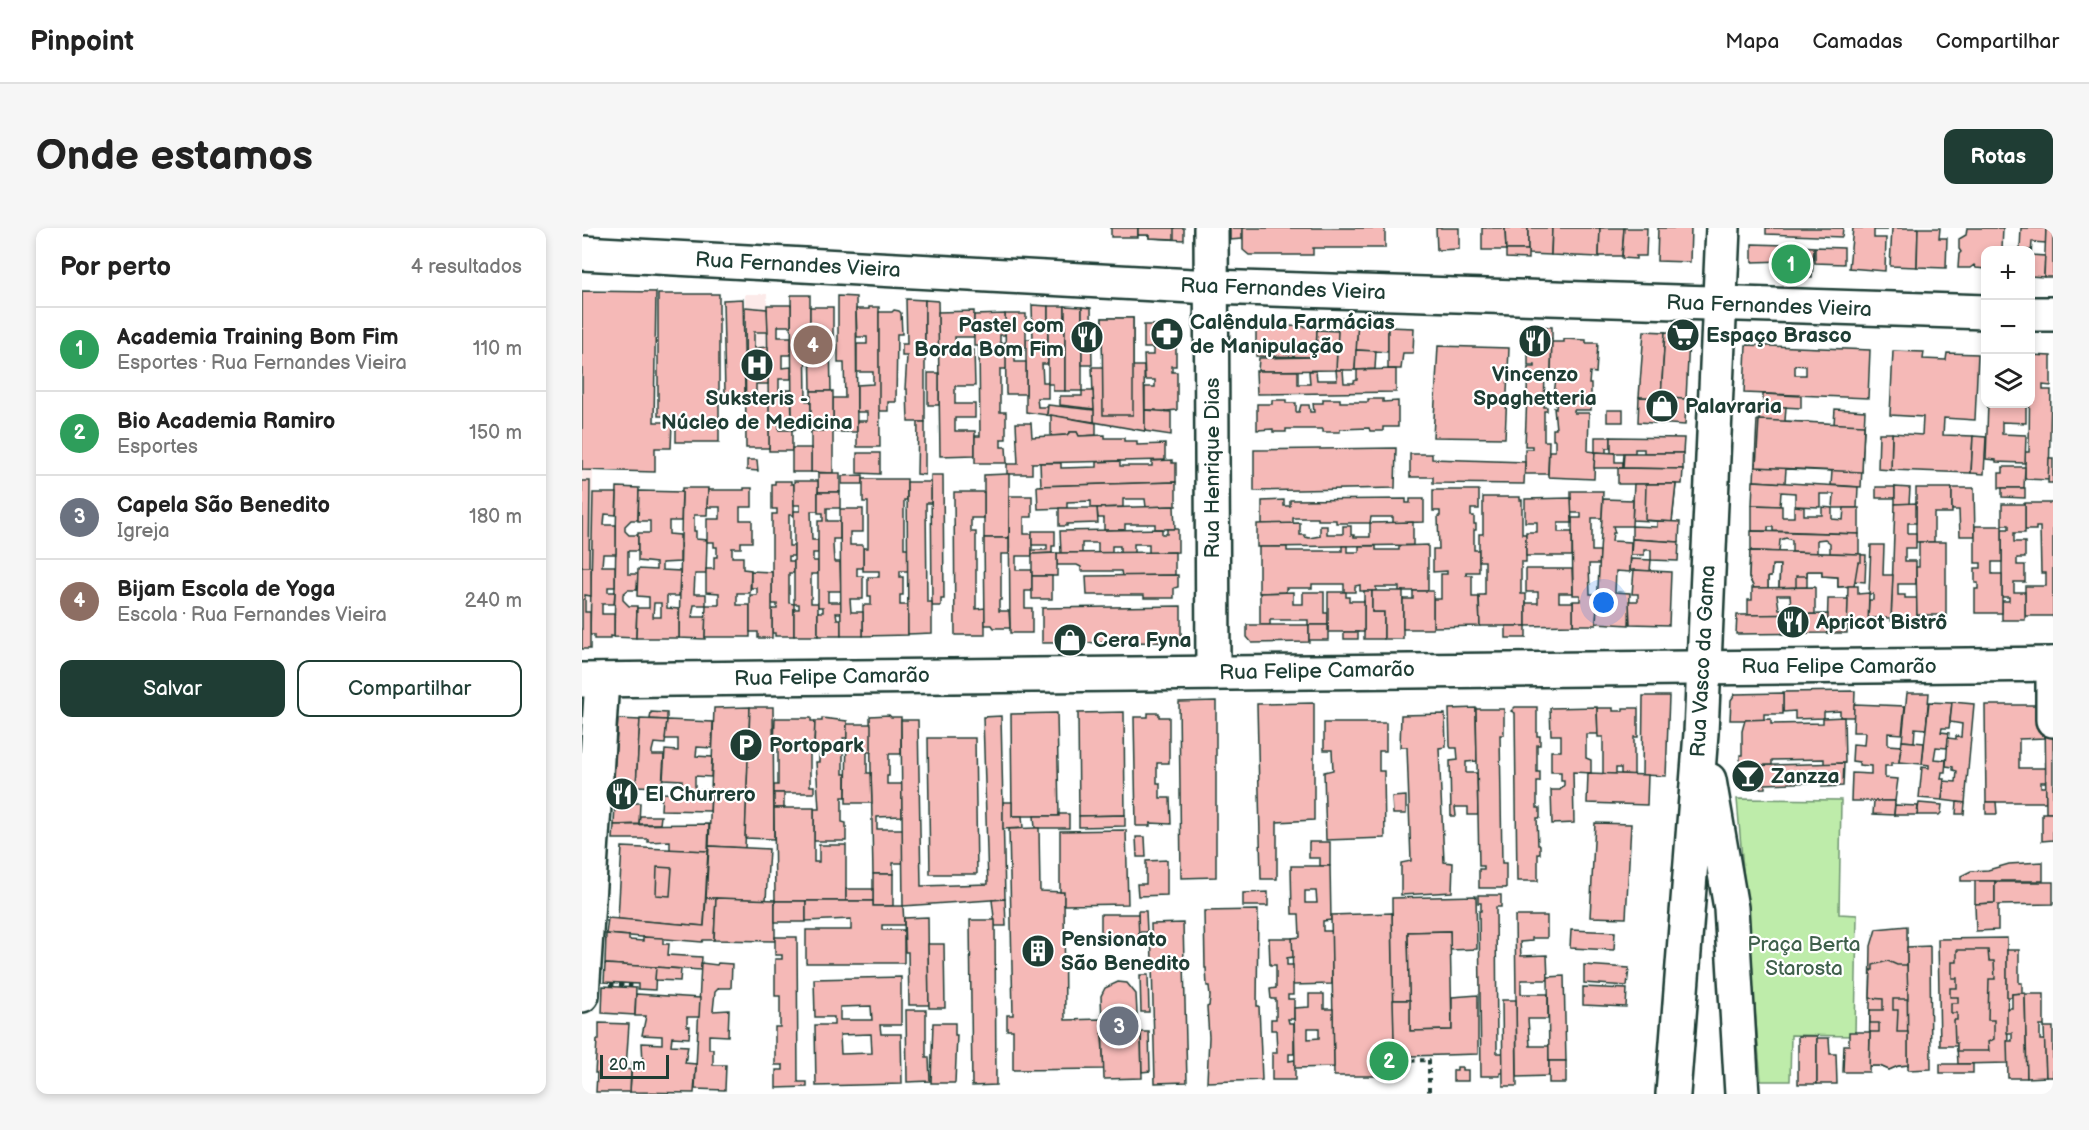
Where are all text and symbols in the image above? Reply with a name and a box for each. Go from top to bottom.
text: Pinpoint [30,25,134,58]
text: Mapa [1725,29,1779,54]
text: Camadas [1812,29,1903,54]
text: Compartilhar [1936,29,2059,54]
button: Rotas [1944,129,2053,184]
text: Onde estamos [36,131,313,182]
pin: 1 [1772,242,1810,286]
map controls [1981,246,2035,408]
button: + [1981,246,2035,300]
street label: Rua Fernandes Vieira [695,247,901,283]
text: Por perto [60,252,171,283]
text: 4 resultados [411,255,522,279]
street label: Rua Fernandes Vieira [1180,273,1386,305]
street label: Rua Fernandes Vieira [1666,290,1872,322]
button: − [1981,300,2035,354]
place label: Calêndula Farmácias de Manipulação [1190,310,1395,359]
place label: Pastel com Borda Bom Fim [914,313,1064,362]
pharmacy icon: Calêndula Farmácias de Manipulação [1149,316,1185,352]
supermarket icon: Espaço Brasco [1665,317,1701,353]
restaurant icon: Pastel com Borda Bom Fim [1069,319,1105,355]
pin: 4 [794,322,832,368]
restaurant icon: Vincenzo Spaghetteria [1517,323,1553,359]
place label: Espaço Brasco [1706,323,1852,348]
text: Academia Training Bom Fim [117,324,399,351]
text: 1 [75,337,84,361]
text: 110 m [473,337,522,361]
hospital icon: Suksteris - Núcleo de Medicina [739,347,775,383]
text: Esportes · Rua Fernandes Vieira [117,351,407,375]
button: layers [1981,354,2035,408]
place label: Vincenzo Spaghetteria [1473,362,1597,411]
street label: Rua Henrique Dias [1200,378,1225,558]
place label: Suksteris - Núcleo de Medicina [661,386,853,435]
shop icon: Palavraria [1644,388,1680,424]
place label: Palavraria [1685,394,1782,419]
text: Bio Academia Ramiro [117,408,335,435]
text: 2 [74,421,85,445]
text: 150 m [469,421,522,445]
text: Esportes [117,435,198,459]
text: Capela São Benedito [117,492,330,519]
text: 3 [74,505,85,529]
text: 180 m [469,505,522,529]
text: Igreja [117,519,170,543]
street label: Rua Vasco da Gama [1685,564,1721,758]
text: Bijam Escola de Yoga [117,576,335,603]
your location [1589,588,1618,617]
text: 4 [74,589,85,613]
text: 240 m [465,589,522,613]
text: Escola · Rua Fernandes Vieira [117,603,387,627]
restaurant icon: Apricot Bistrô [1775,604,1811,640]
place label: Apricot Bistrô [1815,610,1947,635]
shop icon: Cera Fyna [1052,622,1088,658]
place label: Cera Fyna [1093,628,1192,653]
street label: Rua Felipe Camarão [1741,654,1937,679]
street label: Rua Felipe Camarão [1219,657,1415,685]
button: Salvar [60,660,285,717]
button: Compartilhar [297,660,522,717]
street label: Rua Felipe Camarão [734,663,930,691]
parking icon: Portopark [728,727,764,763]
place label: Portopark [769,733,864,758]
bar icon: Zanzza [1730,758,1766,794]
place label: Zanzza [1771,764,1839,789]
restaurant icon: El Churrero [604,776,640,812]
place label: El Churrero [645,782,756,807]
place label: Pensionato São Benedito [1061,927,1190,976]
park label: Praça Berta Starosta [1747,932,1861,981]
building icon: Pensionato São Benedito [1020,933,1056,969]
pin: 3 [1100,1004,1138,1048]
pin: 2 [1370,1038,1408,1084]
scale bar [600,1052,669,1080]
text: 20 m [609,1056,645,1075]

